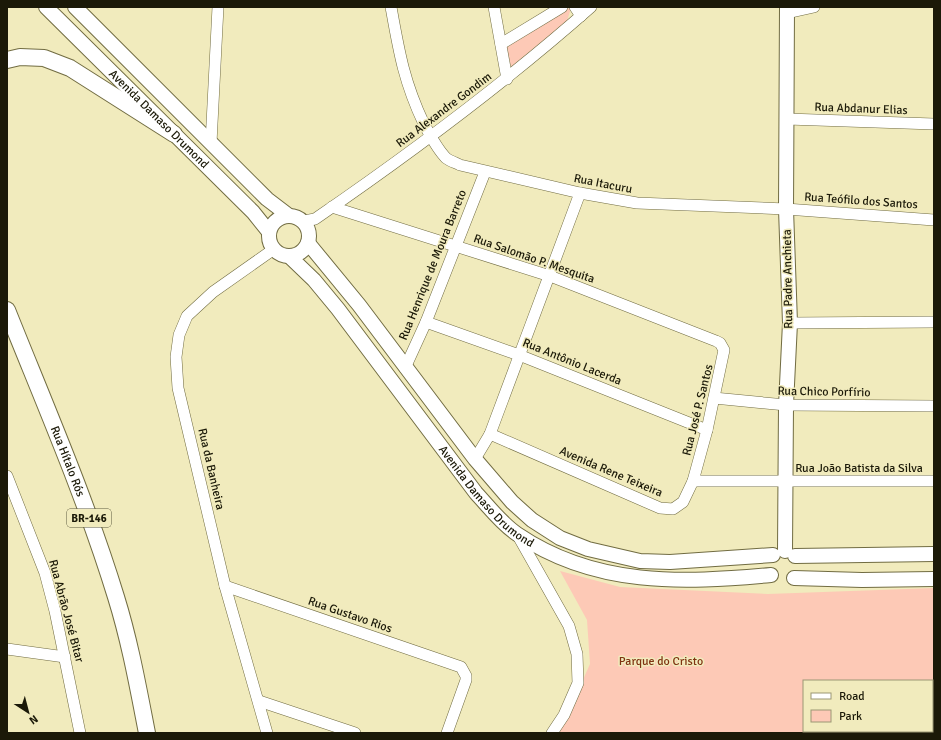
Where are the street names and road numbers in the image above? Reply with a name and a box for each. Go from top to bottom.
street label: Avenida Damaso Drumond [106,66,212,172]
street label: Rua Alexandre Gondim [393,69,495,151]
street label: Rua Abdanur Elias [814,100,908,118]
street label: Rua Itacuru [573,171,633,197]
street label: Rua Henrique de Moura Barreto [396,187,470,343]
street label: Rua Teófilo dos Santos [804,190,918,212]
street label: Rua Padre Anchieta [780,229,796,329]
street label: Rua Salomão P. Mesquita [471,231,597,287]
street label: Rua Antônio Lacerda [520,335,624,389]
street label: Rua José P. Santos [679,363,717,457]
street label: Rua Chico Porfírio [777,384,871,400]
street label: Rua Hítalo Rós [47,424,88,499]
street label: Rua da Banheira [194,427,228,511]
street label: Avenida Damaso Drumond [435,442,537,550]
street label: Avenida Rene Teixeira [557,443,665,501]
street label: Rua João Batista da Silva [795,461,923,476]
road number: BR-146 [67,509,111,527]
street label: Rua Abrão José Bitar [45,558,87,665]
street label: Rua Gustavo Rios [306,594,394,636]

